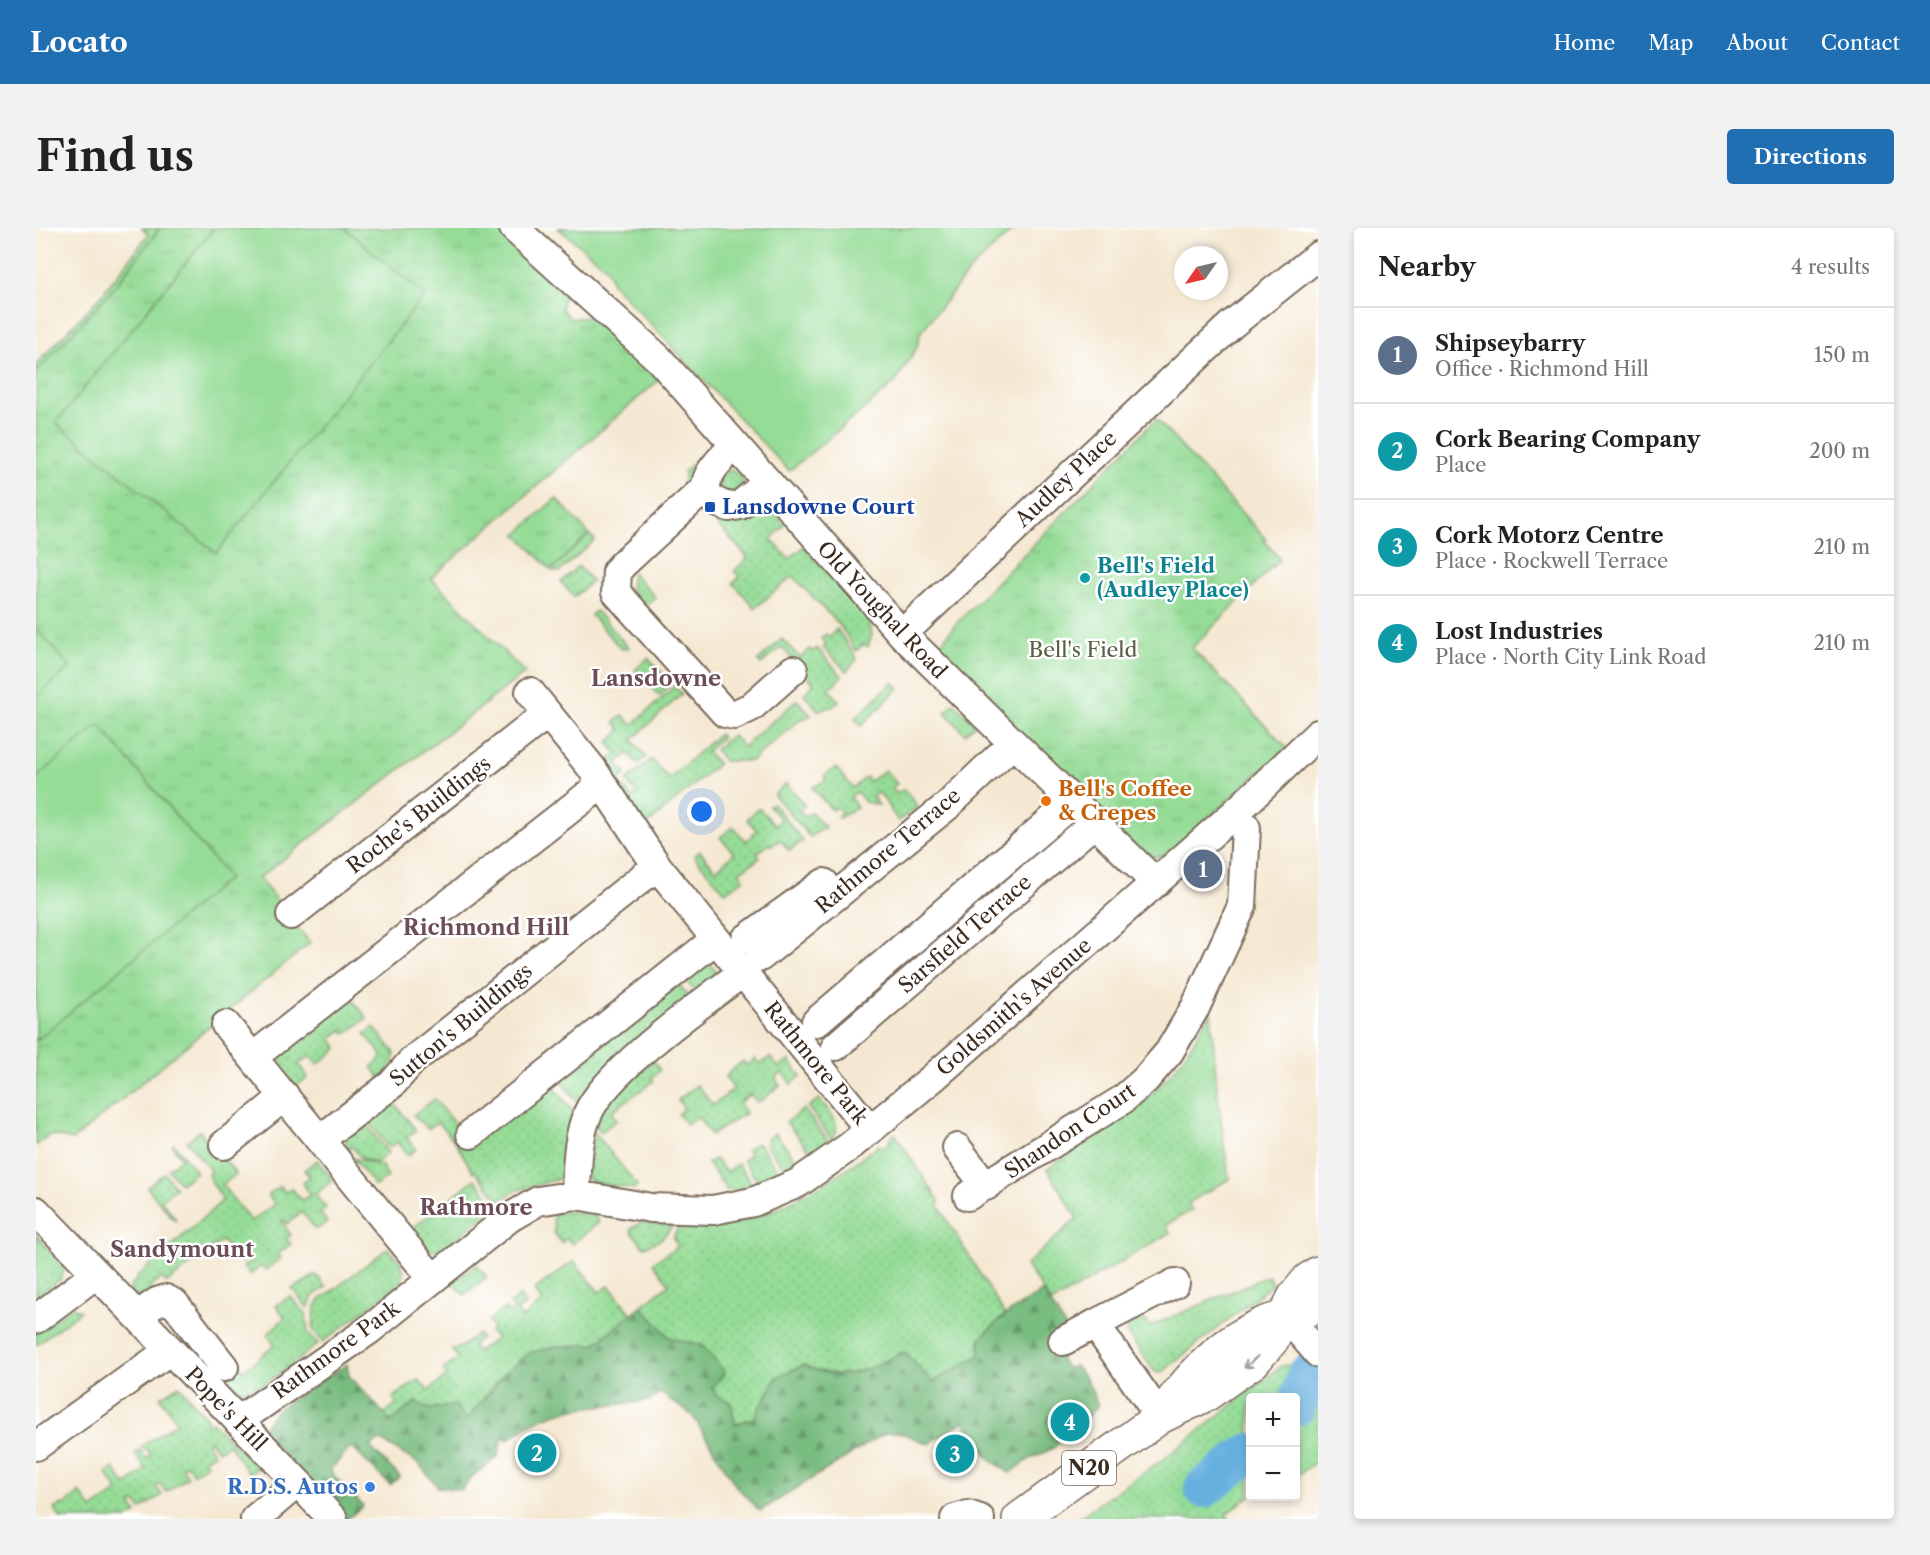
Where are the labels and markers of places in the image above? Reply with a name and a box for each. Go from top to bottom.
place label: Lansdowne Court [722,494,915,519]
marker: Lansdowne Court [703,500,717,514]
place label: Bell's Field (Audley Place) [1097,553,1249,602]
marker: Bell's Field (Audley Place) [1078,571,1092,585]
place label: Bell's Coffee & Crepes [1058,776,1192,825]
marker: Bell's Coffee & Crepes [1039,794,1053,808]
pin: 1 [1184,846,1222,892]
pin: 4 [1050,1400,1090,1444]
pin: 2 [518,1430,556,1476]
pin: 3 [936,1432,974,1476]
place label: R.D.S. Autos [227,1474,358,1499]
marker: R.D.S. Autos [363,1480,377,1494]

